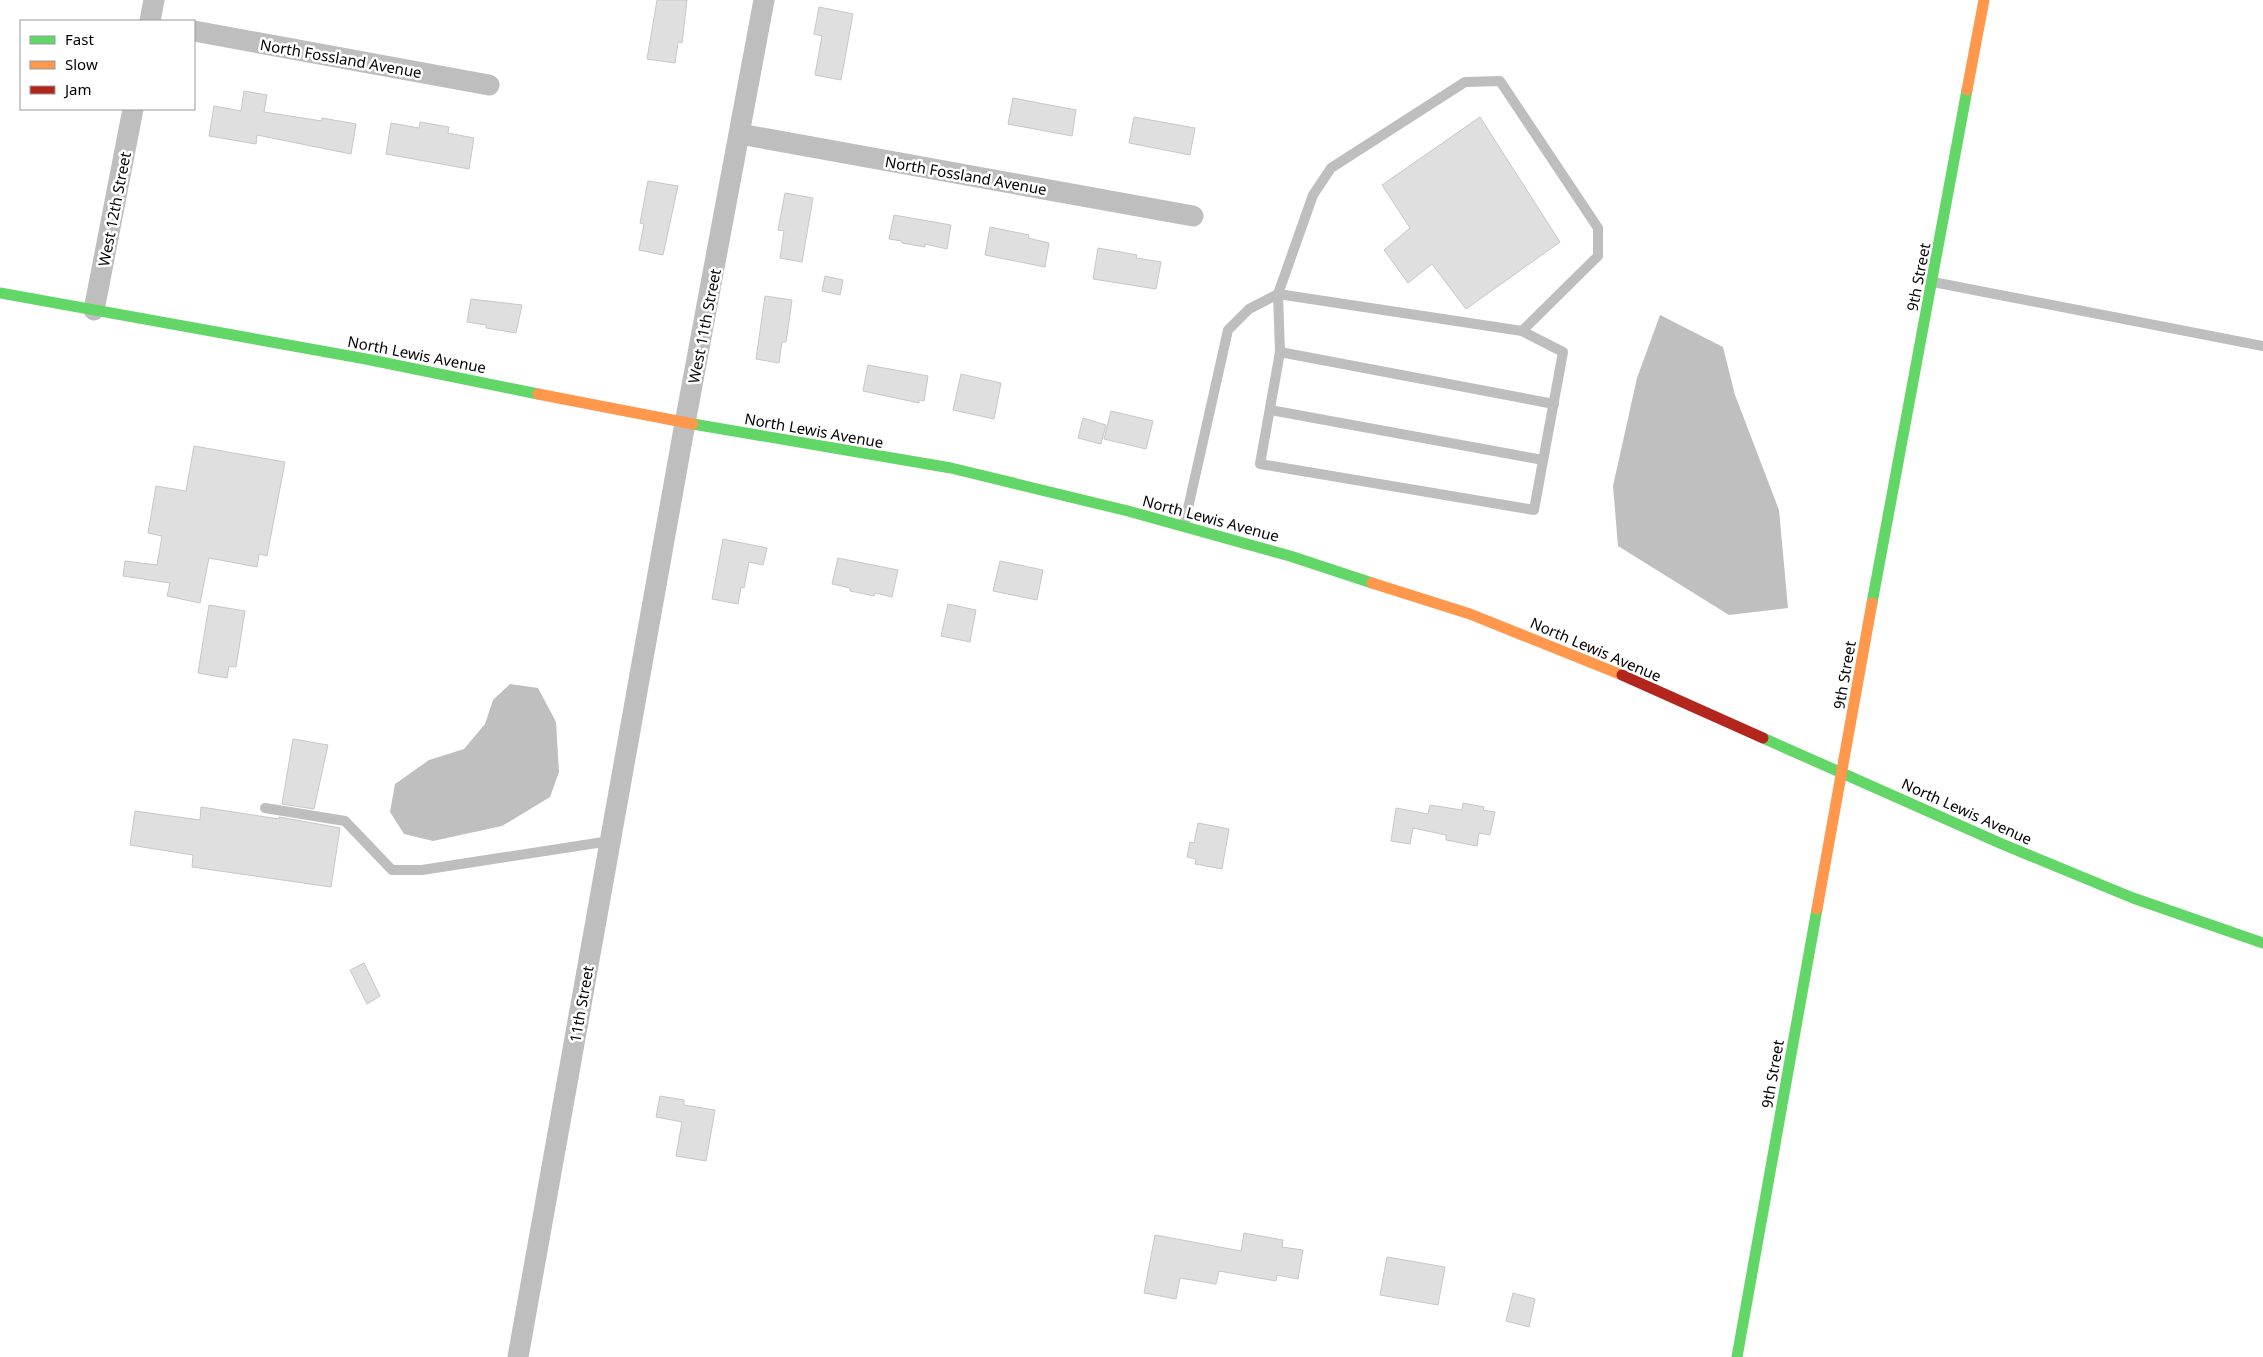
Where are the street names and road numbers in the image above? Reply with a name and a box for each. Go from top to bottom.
street label: North Fossland Avenue [259,34,423,82]
street label: West 12th Street [93,149,135,268]
street label: North Fossland Avenue [884,151,1048,199]
street label: 9th Street [1902,241,1935,313]
street label: West 11th Street [683,266,725,385]
street label: North Lewis Avenue [346,331,488,377]
street label: North Lewis Avenue [743,408,885,452]
street label: North Lewis Avenue [1140,490,1282,546]
street label: North Lewis Avenue [1527,612,1665,686]
street label: 9th Street [1828,639,1860,711]
street label: North Lewis Avenue [1899,773,2035,849]
street label: 11th Street [564,963,598,1044]
street label: 9th Street [1756,1038,1788,1110]

